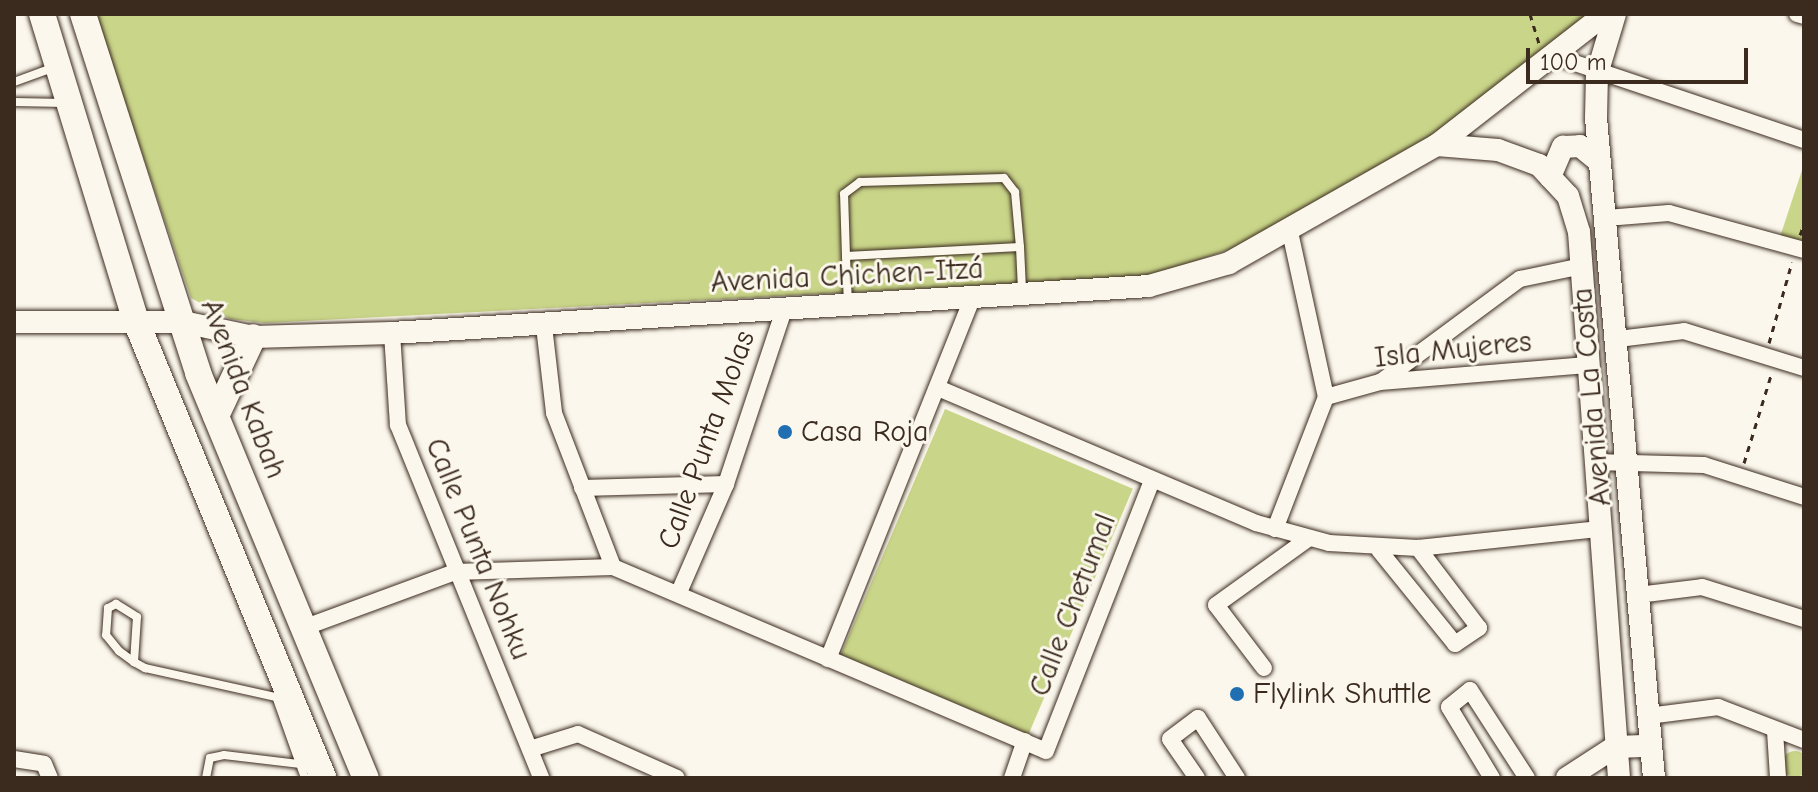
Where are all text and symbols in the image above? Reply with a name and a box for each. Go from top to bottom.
scale bar [1530,32,1752,82]
text: 100 m [1540,48,1607,76]
street label: Avenida Chichen-Itzá [710,251,984,301]
street label: Avenida La Costa [1565,286,1619,508]
street label: Avenida Kabah [192,294,294,484]
street label: Isla Mujeres [1373,324,1533,376]
street label: Calle Punta Molas [651,326,763,554]
place label: Casa Roja [801,414,929,450]
marker: Casa Roja [776,423,794,441]
street label: Calle Punta Nohku [417,433,539,665]
street label: Calle Chetumal [1022,509,1124,701]
place label: Flylink Shuttle [1253,676,1432,712]
marker: Flylink Shuttle [1228,685,1246,703]

